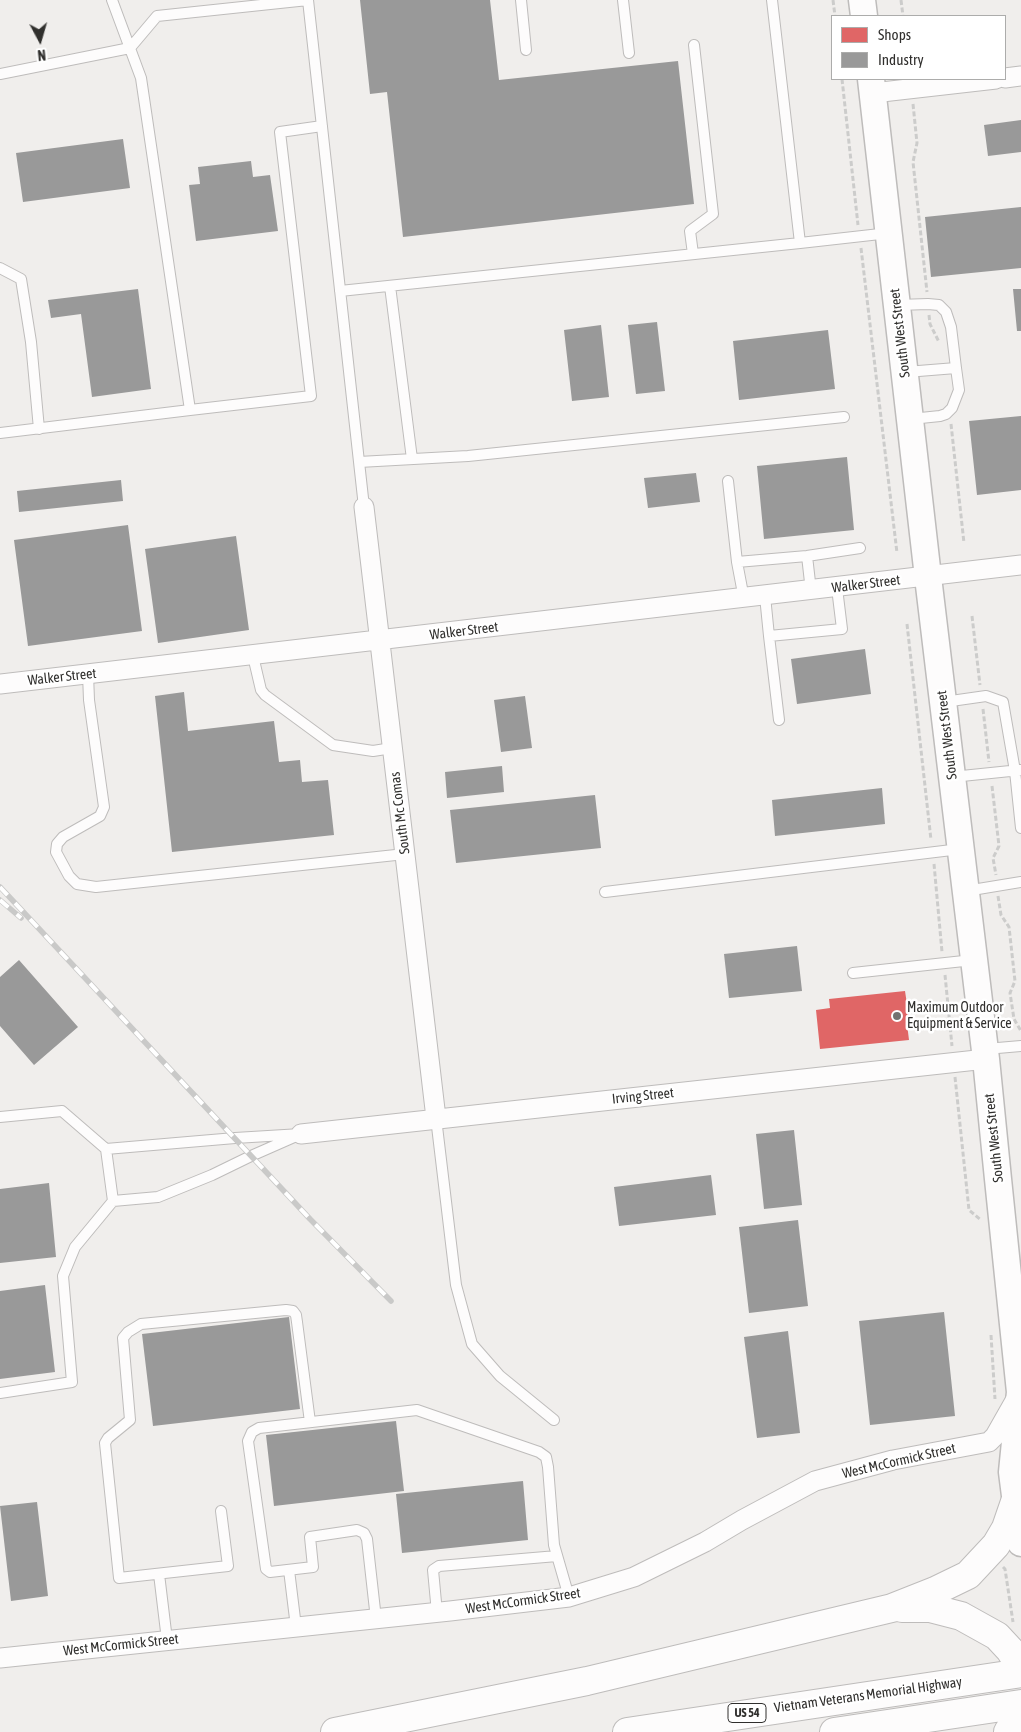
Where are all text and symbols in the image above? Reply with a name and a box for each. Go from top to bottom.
north arrow [15,15,65,65]
legend [831,15,1006,80]
text: Shops [878,26,911,43]
text: N [37,47,47,63]
text: Industry [878,51,924,68]
street label: South West Street [886,287,914,379]
street label: Walker Street [831,571,901,597]
street label: Walker Street [429,618,499,644]
street label: Walker Street [27,665,97,689]
street label: South West Street [933,689,961,781]
street label: South Mc Comas [387,771,413,855]
place label: Maximum Outdoor Equipment & Service [907,1000,1011,1032]
marker: Maximum Outdoor Equipment & Service [891,1010,903,1022]
street label: Irving Street [611,1084,675,1108]
street label: South West Street [981,1093,1007,1183]
street label: West McCormick Street [841,1440,957,1482]
street label: West McCormick Street [464,1585,582,1617]
street label: West McCormick Street [63,1631,179,1659]
street label: Vietnam Veterans Memorial Highway [773,1674,963,1716]
road number: US 54 [728,1704,766,1722]

